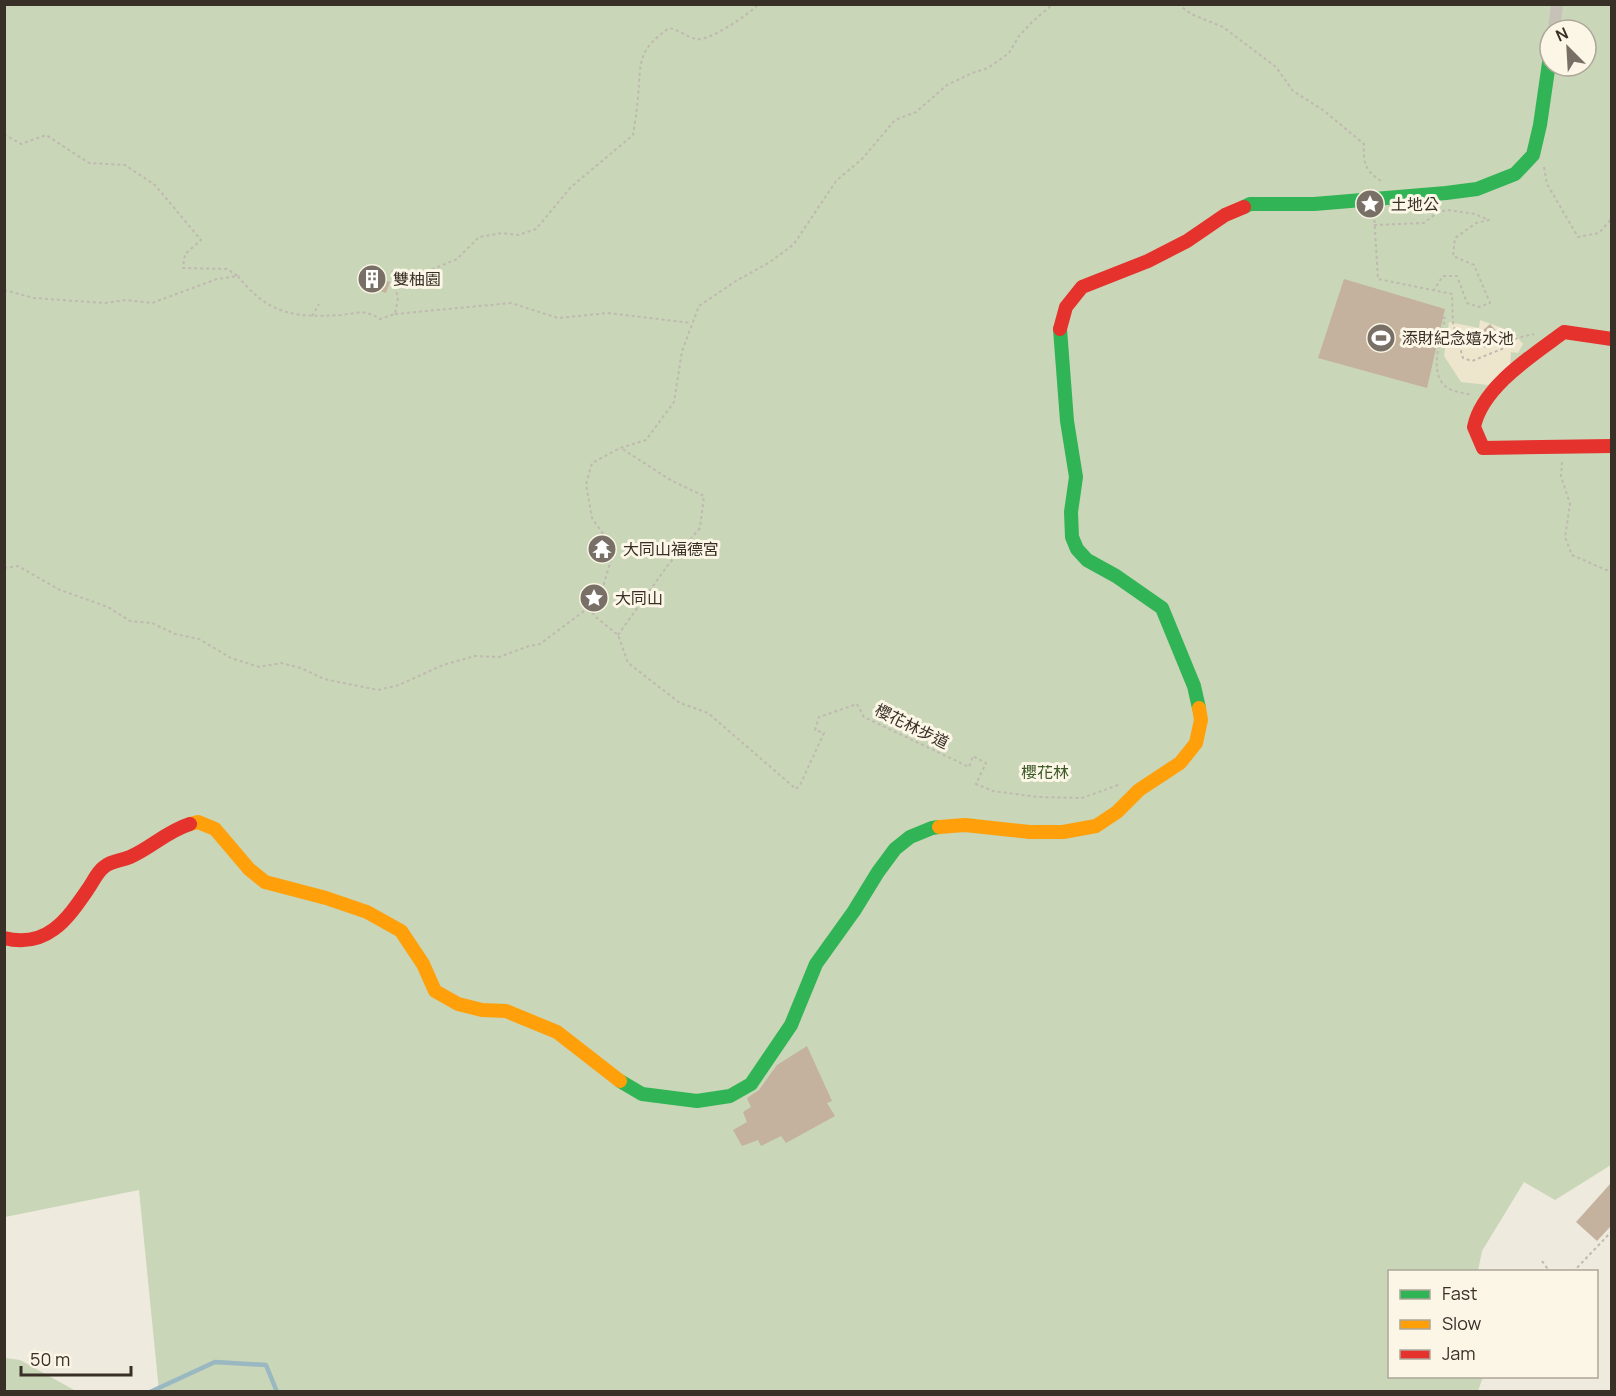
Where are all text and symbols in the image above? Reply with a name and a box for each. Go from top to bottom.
north arrow [1538,18,1598,78]
text: N [1552,22,1572,47]
place icon: 土地公 [1354,188,1386,220]
place label: 土地公 [1391,193,1439,215]
building icon: 雙柚園 [356,263,388,295]
place label: 雙柚園 [393,268,441,290]
sports icon: 添財紀念嬉水池 [1365,322,1397,354]
place label: 添財紀念嬉水池 [1402,327,1514,349]
temple icon: 大同山福德宮 [586,533,618,565]
place label: 大同山福德宮 [623,538,719,560]
place icon: 大同山 [578,582,610,614]
place label: 大同山 [615,587,663,609]
street label: 櫻花林步道 [871,699,953,753]
park label: 櫻花林 [1021,761,1069,783]
legend [1388,1270,1598,1378]
text: Fast [1442,1281,1477,1305]
text: Slow [1442,1311,1482,1335]
scale bar [21,1339,130,1377]
text: Jam [1442,1341,1476,1365]
text: 50 m [30,1347,70,1371]

